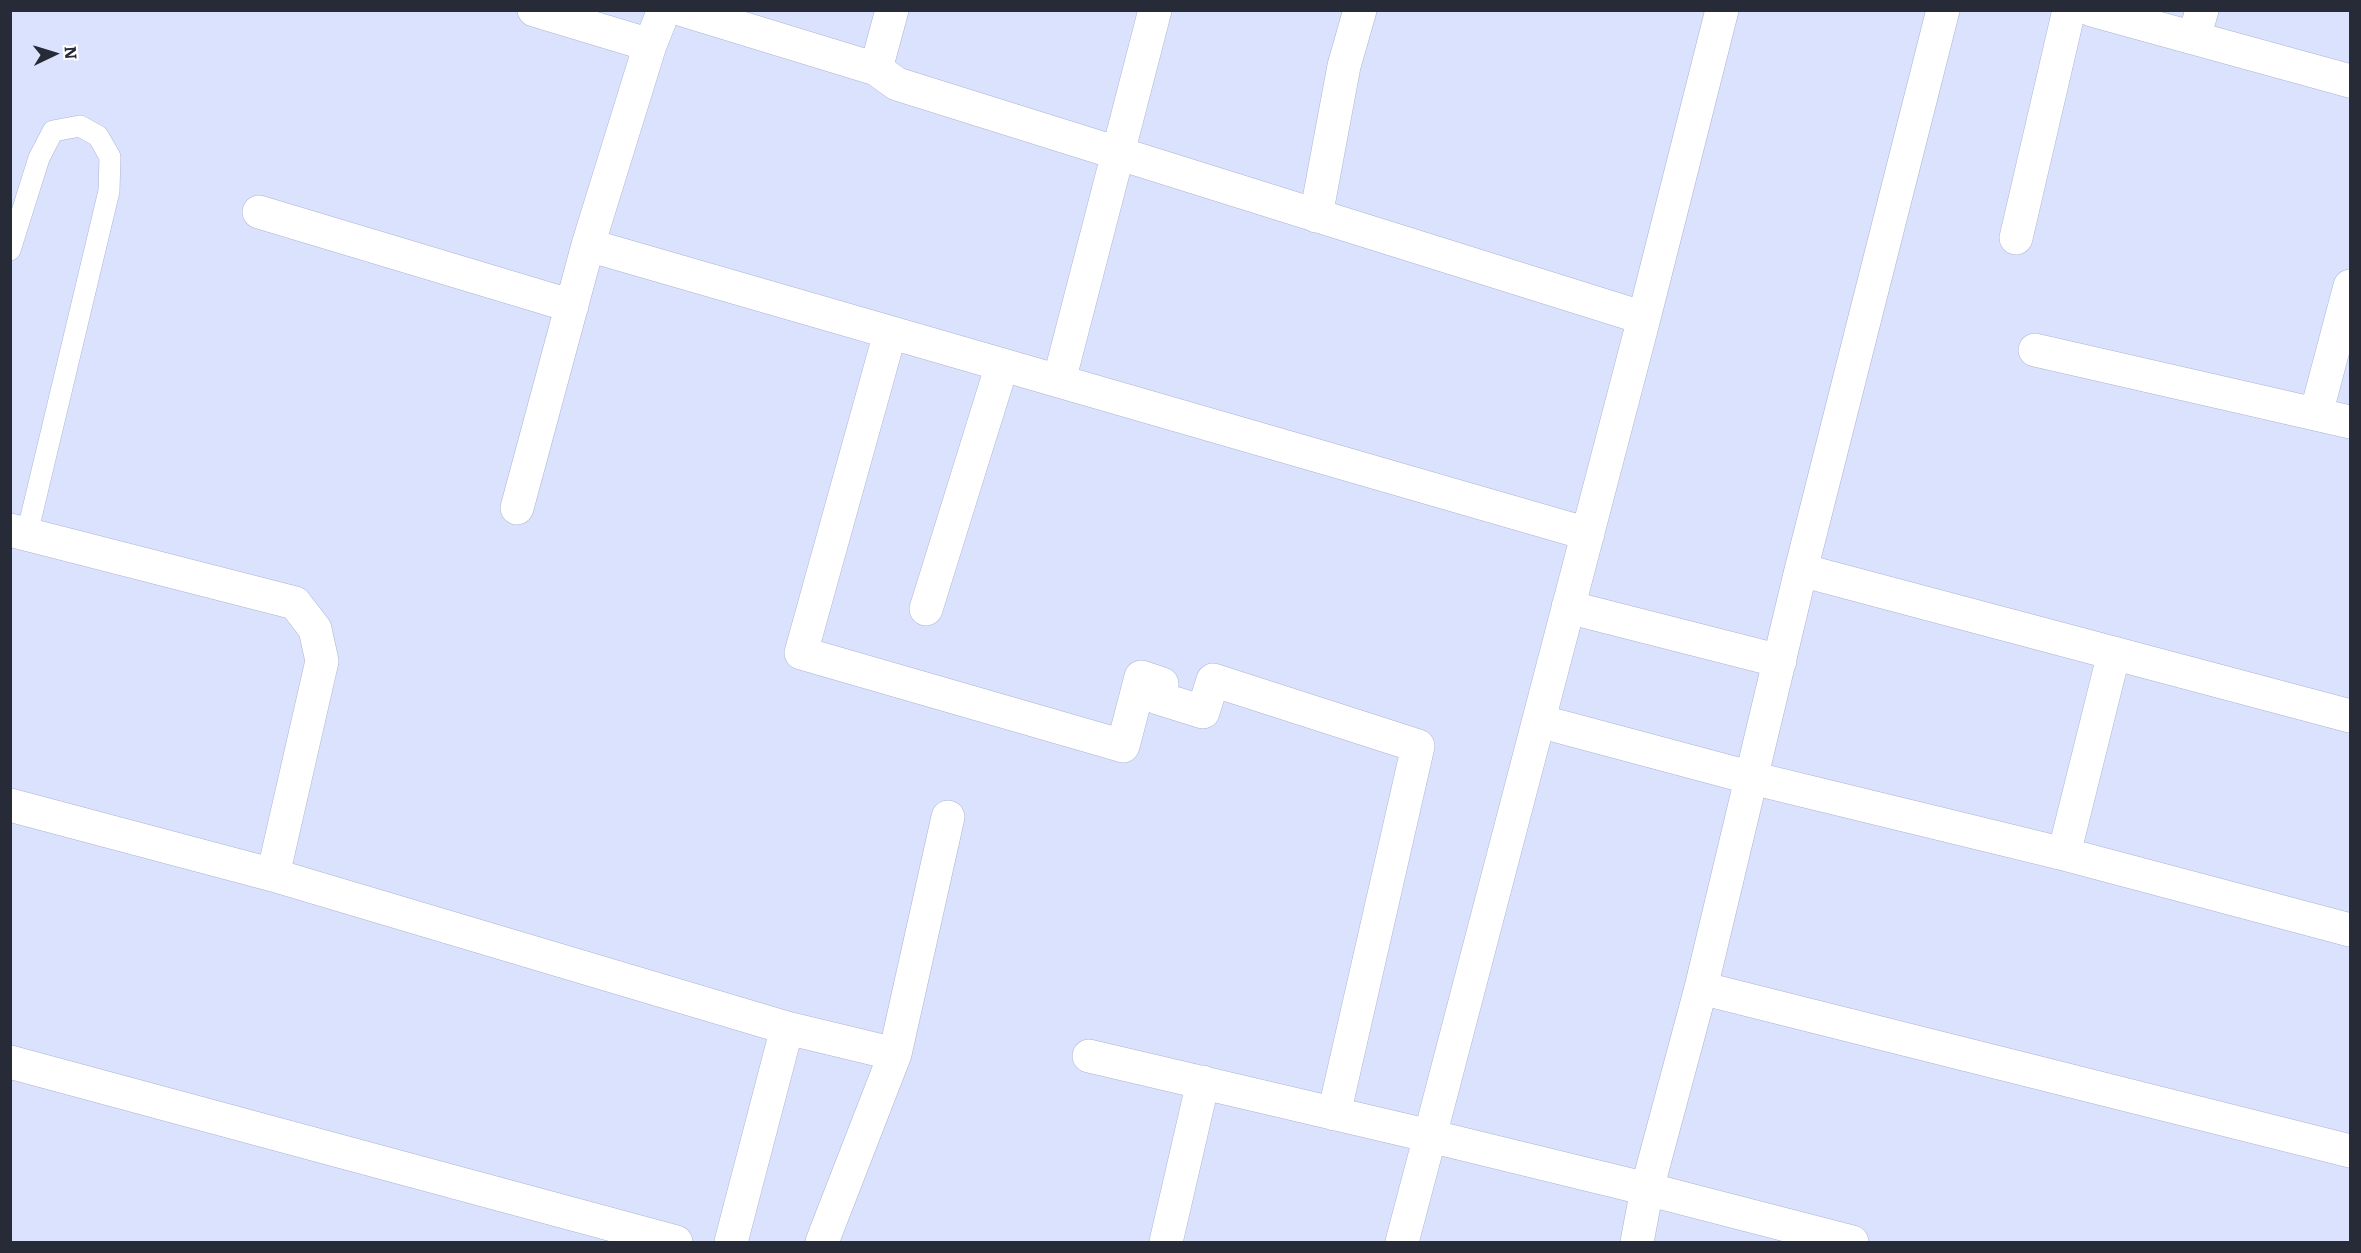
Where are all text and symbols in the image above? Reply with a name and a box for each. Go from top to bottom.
north arrow [24,24,84,84]
text: N [60,45,84,60]

